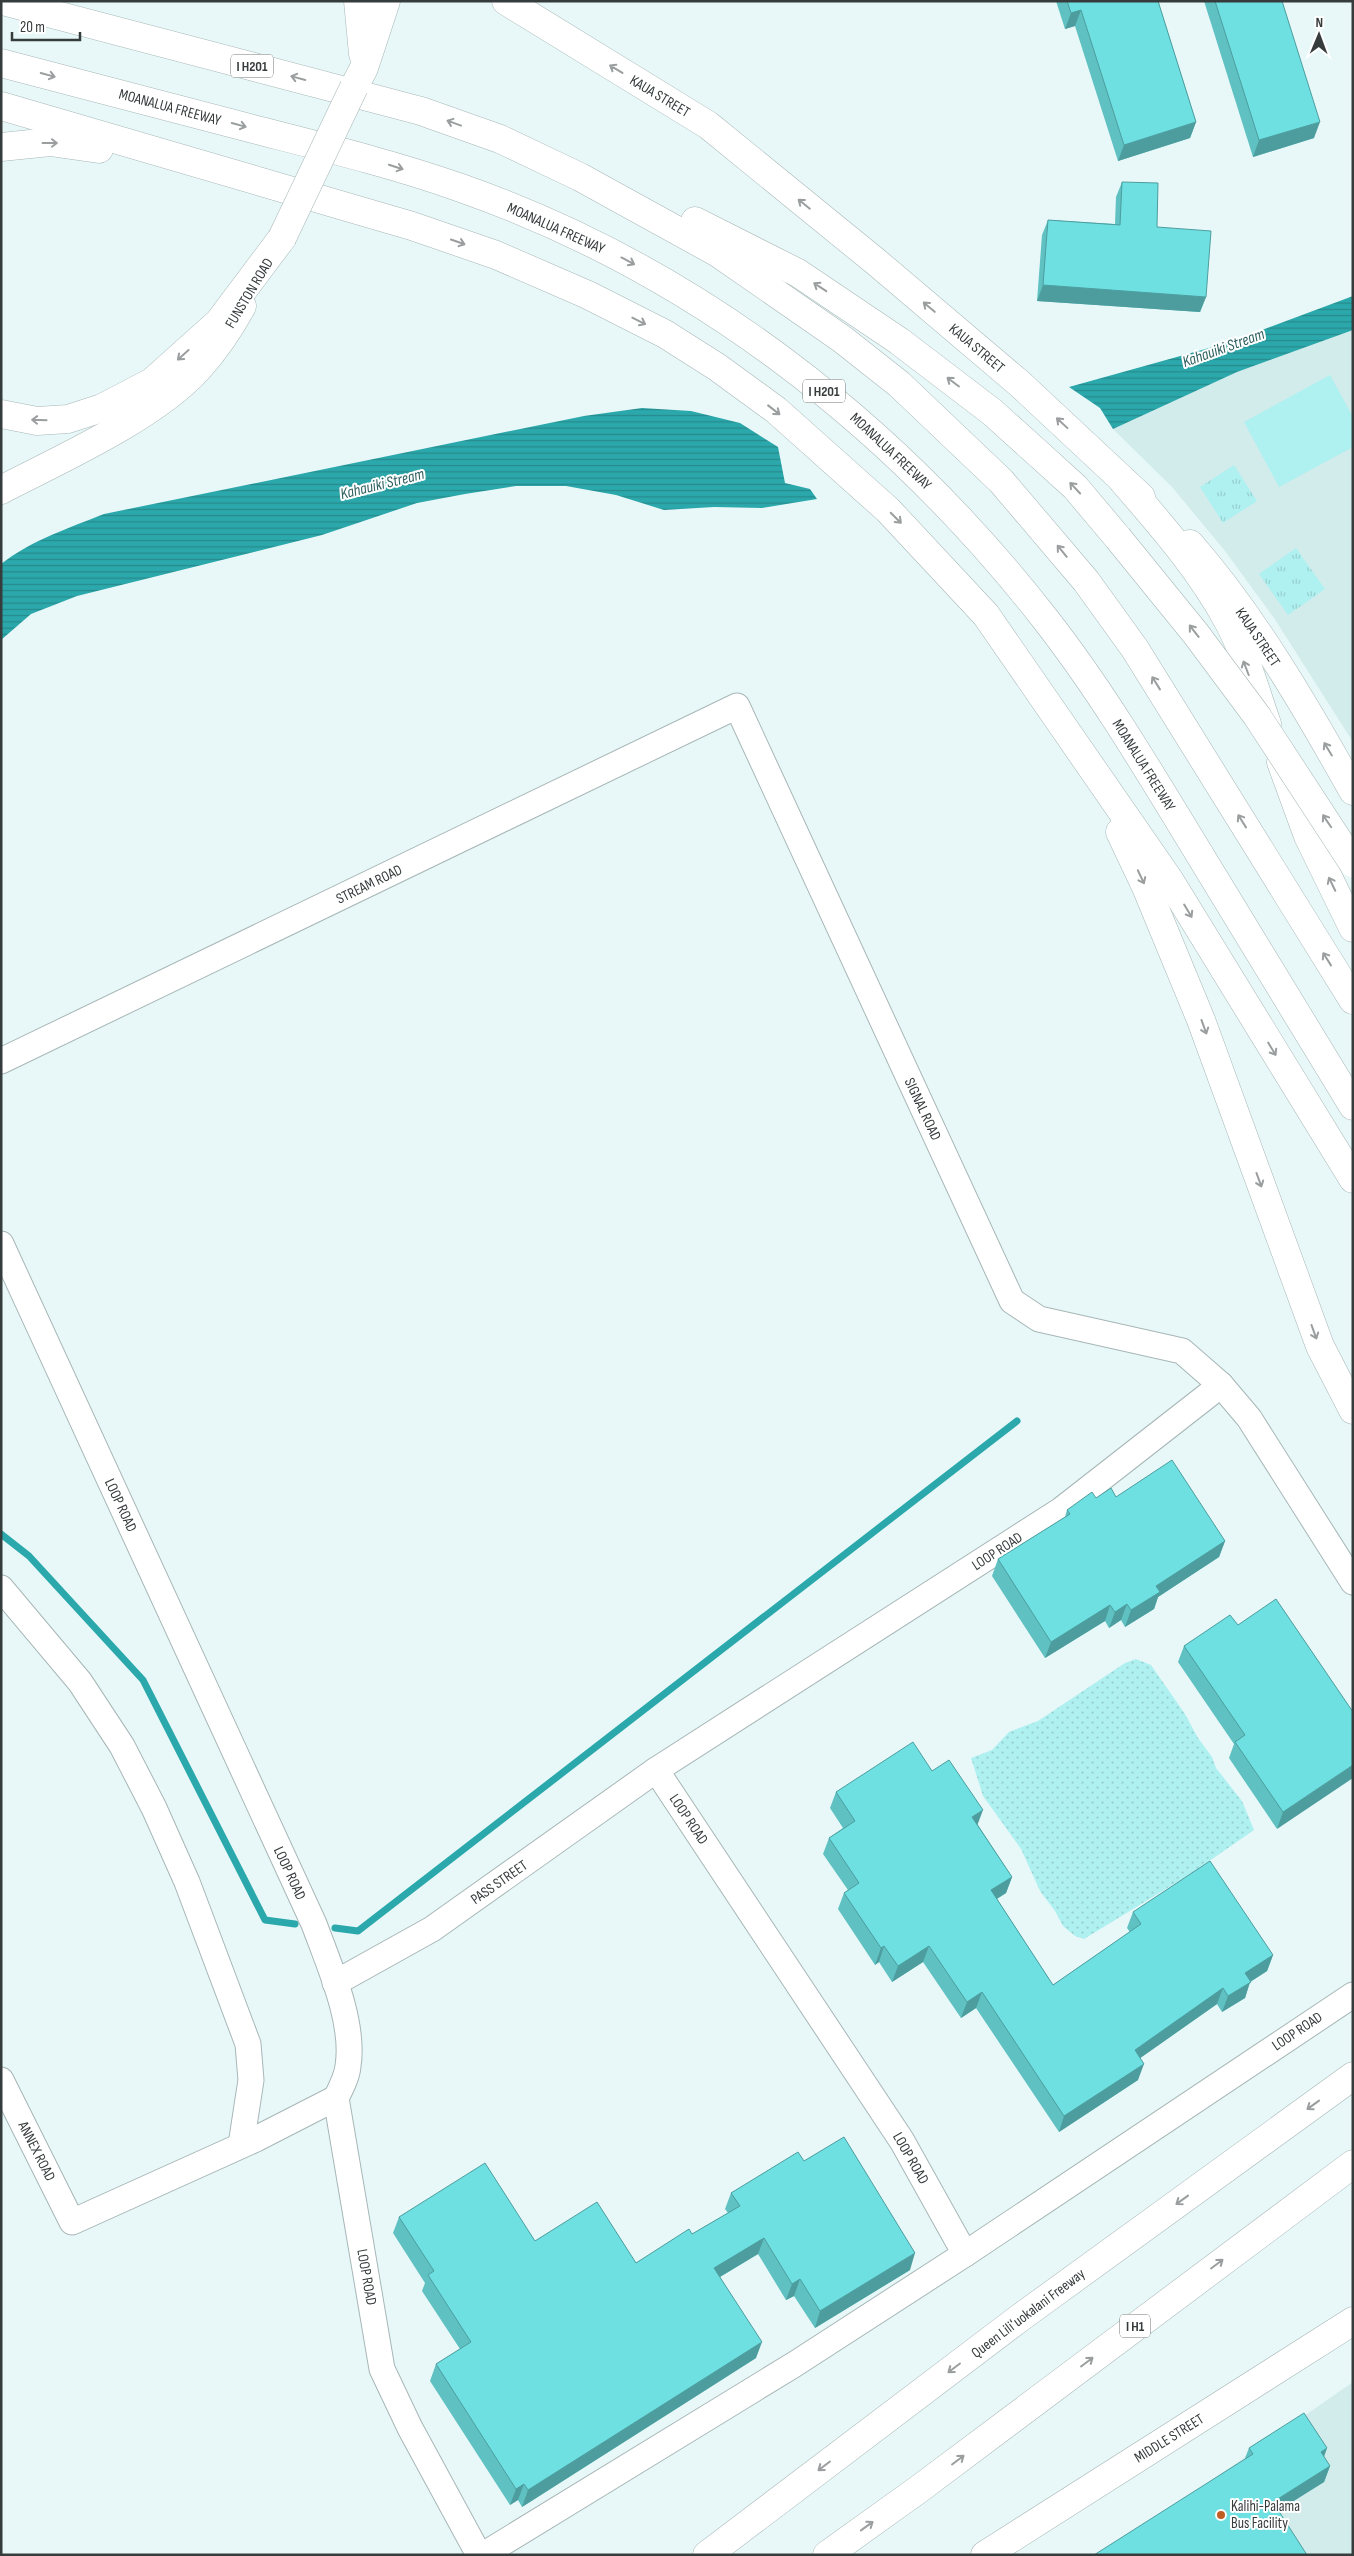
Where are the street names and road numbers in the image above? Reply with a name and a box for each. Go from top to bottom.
road number: I H201 [231,54,273,78]
street label: KAUA STREET [626,71,693,122]
street label: MOANALUA FREEWAY [117,85,224,130]
street label: MOANALUA FREEWAY [504,198,608,259]
street label: FUNSTON ROAD [221,255,278,332]
street label: KAUA STREET [945,320,1008,377]
road number: I H201 [803,380,845,402]
street label: MOANALUA FREEWAY [846,409,936,495]
street label: KAUA STREET [1231,604,1284,670]
street label: MOANALUA FREEWAY [1108,716,1180,815]
street label: STREAM ROAD [333,860,405,909]
street label: SIGNAL ROAD [900,1075,945,1144]
street label: LOOP ROAD [100,1475,141,1535]
street label: LOOP ROAD [968,1528,1026,1575]
street label: LOOP ROAD [665,1790,712,1848]
street label: LOOP ROAD [269,1843,310,1903]
street label: PASS STREET [467,1856,531,1909]
street label: LOOP ROAD [1268,2008,1326,2055]
street label: ANNEX ROAD [13,2117,60,2184]
street label: LOOP ROAD [888,2129,933,2188]
street label: LOOP ROAD [352,2247,381,2307]
street label: Queen Liliʻuokalani Freeway [968,2264,1089,2362]
road number: I H1 [1120,2314,1150,2338]
street label: MIDDLE STREET [1131,2410,1208,2467]

